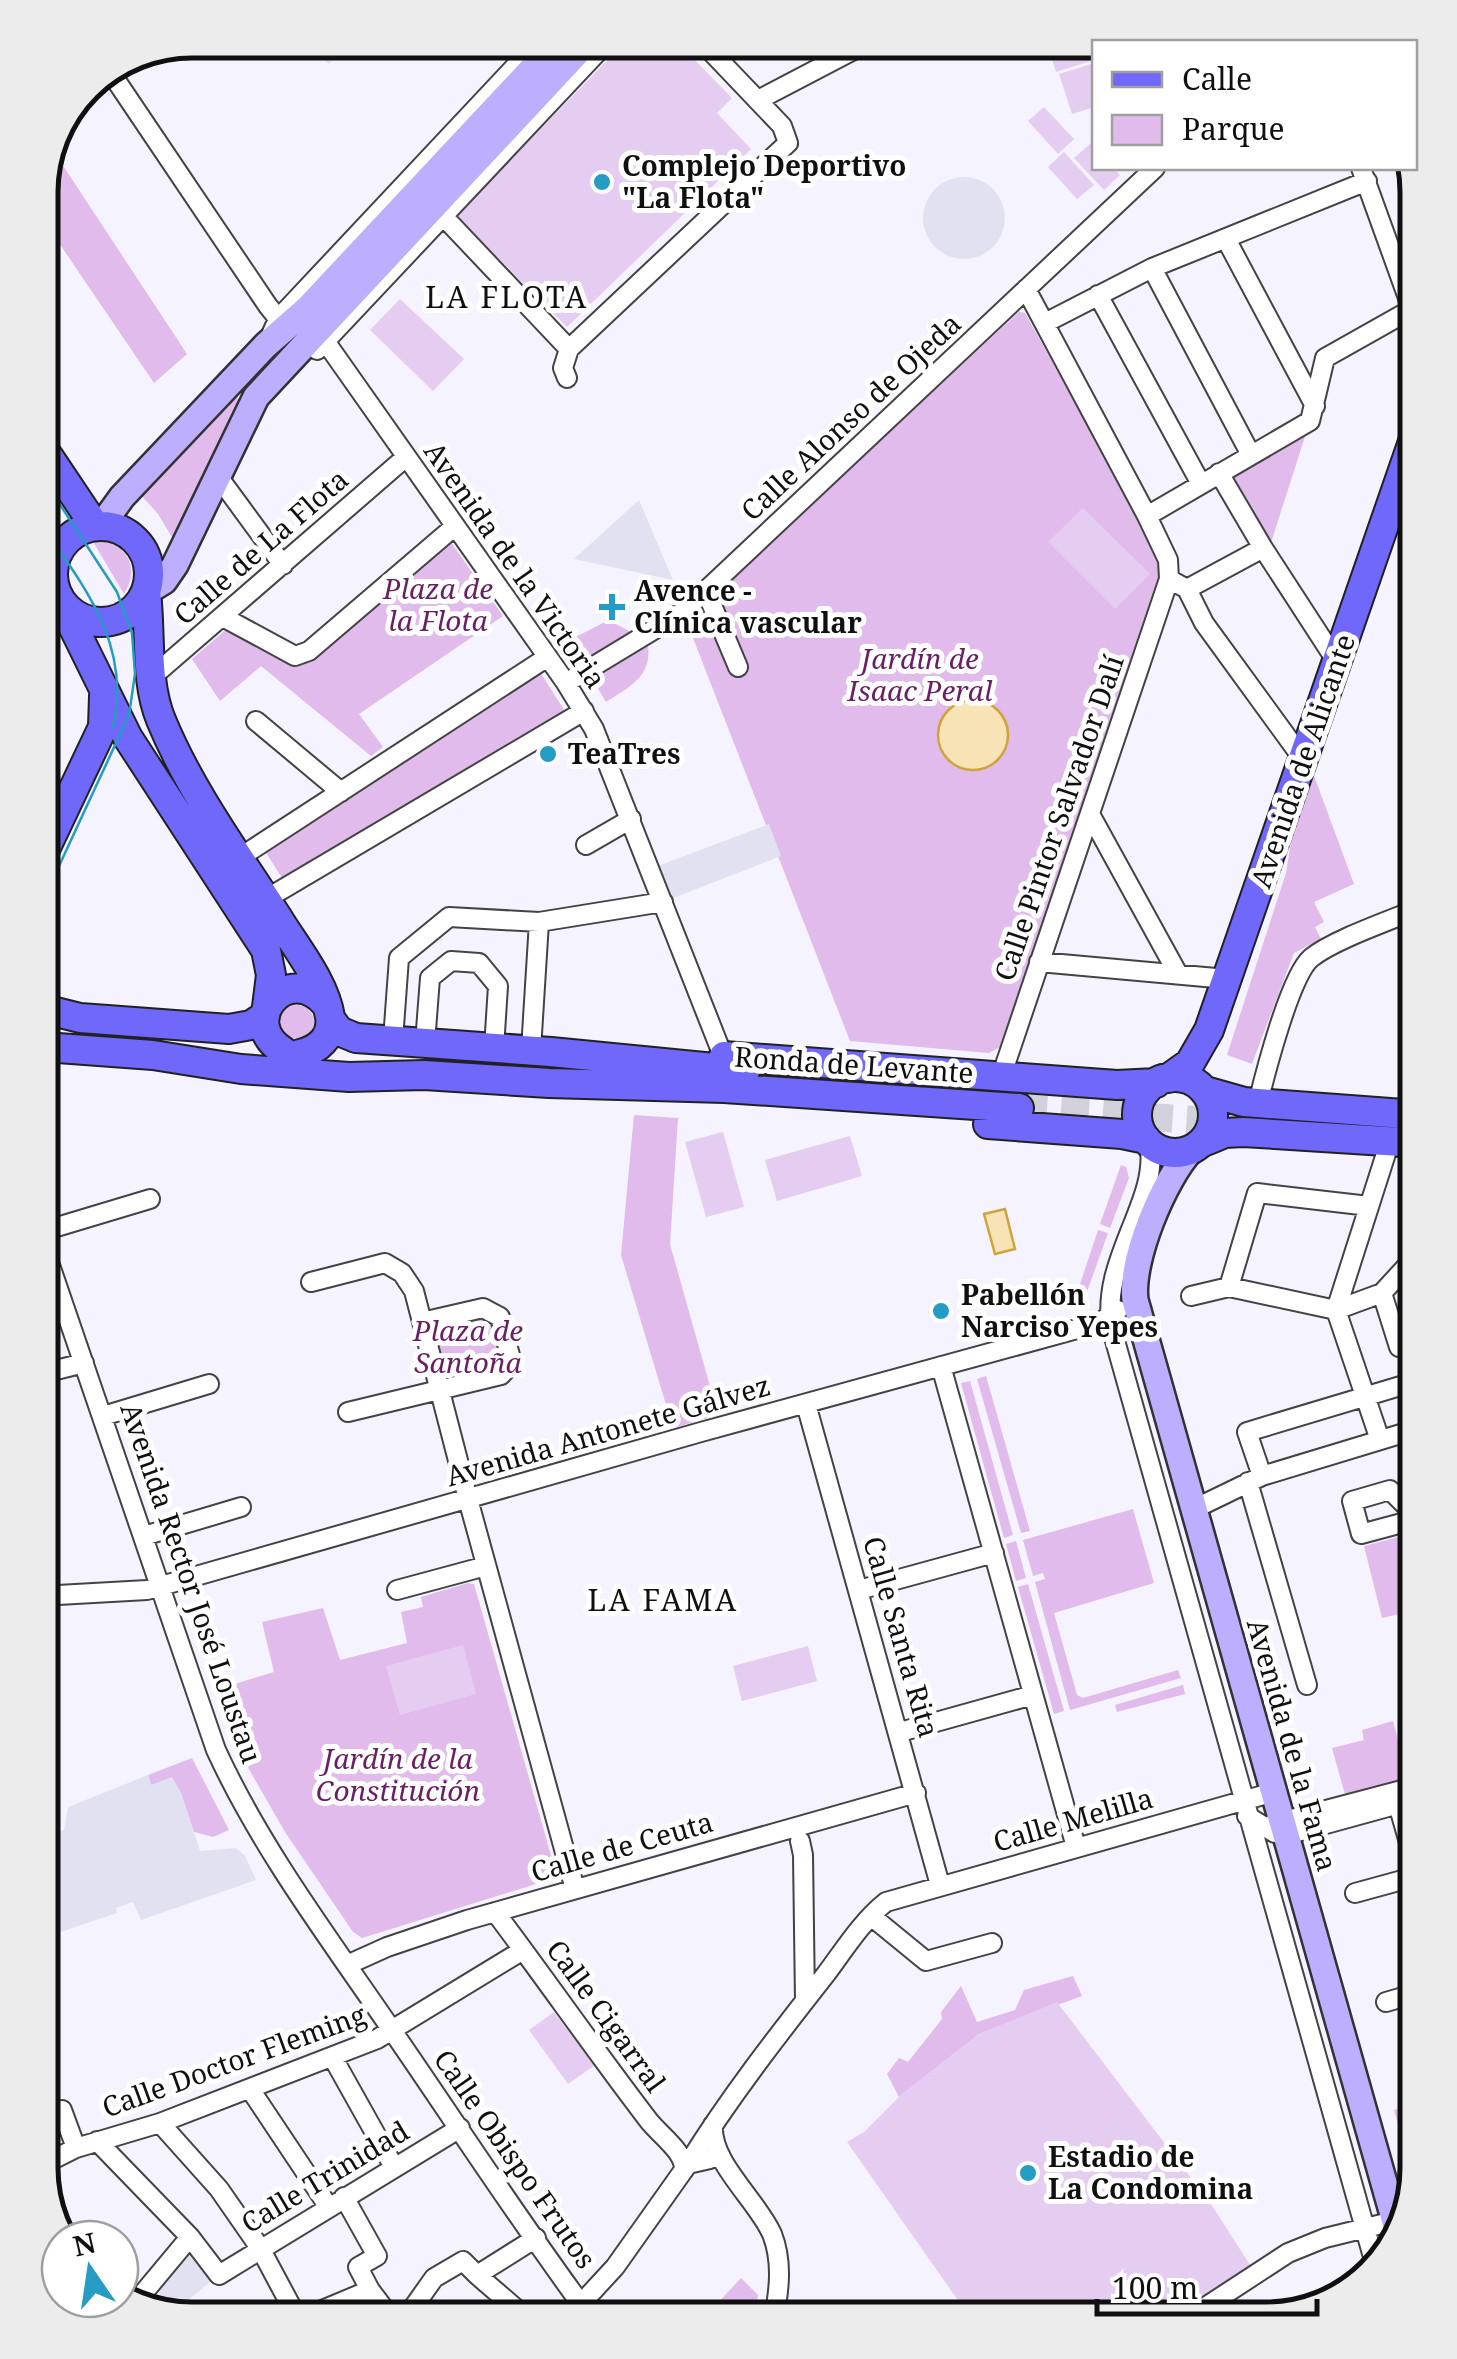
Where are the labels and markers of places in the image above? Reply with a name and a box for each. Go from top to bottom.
place label: Complejo Deportivo "La Flota" [622,146,906,216]
marker: Complejo Deportivo "La Flota" [591,171,613,193]
place label: Avence - Clínica vascular [634,571,862,641]
marker: Avence - Clínica vascular [599,594,625,620]
place label: TeaTres [568,734,680,772]
marker: TeaTres [537,743,559,765]
place label: Pabellón Narciso Yepes [961,1275,1158,1345]
marker: Pabellón Narciso Yepes [930,1300,952,1322]
place label: Estadio de La Condomina [1048,2137,1253,2207]
marker: Estadio de La Condomina [1017,2162,1039,2184]

